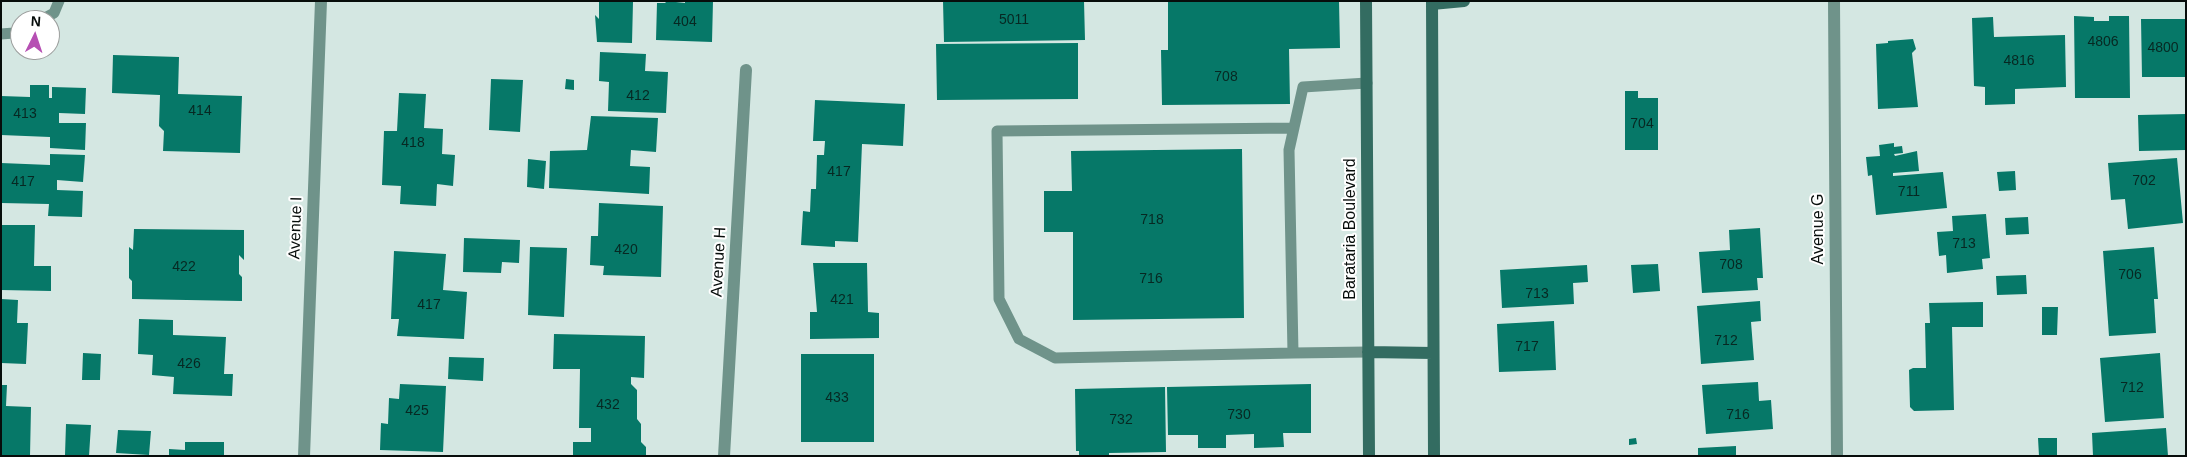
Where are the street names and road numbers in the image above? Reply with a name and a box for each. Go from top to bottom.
street label: Barataria Boulevard [1341,158,1361,300]
street label: Avenue G [1809,194,1829,264]
street label: Avenue I [285,196,307,260]
street label: Avenue H [708,227,730,297]

